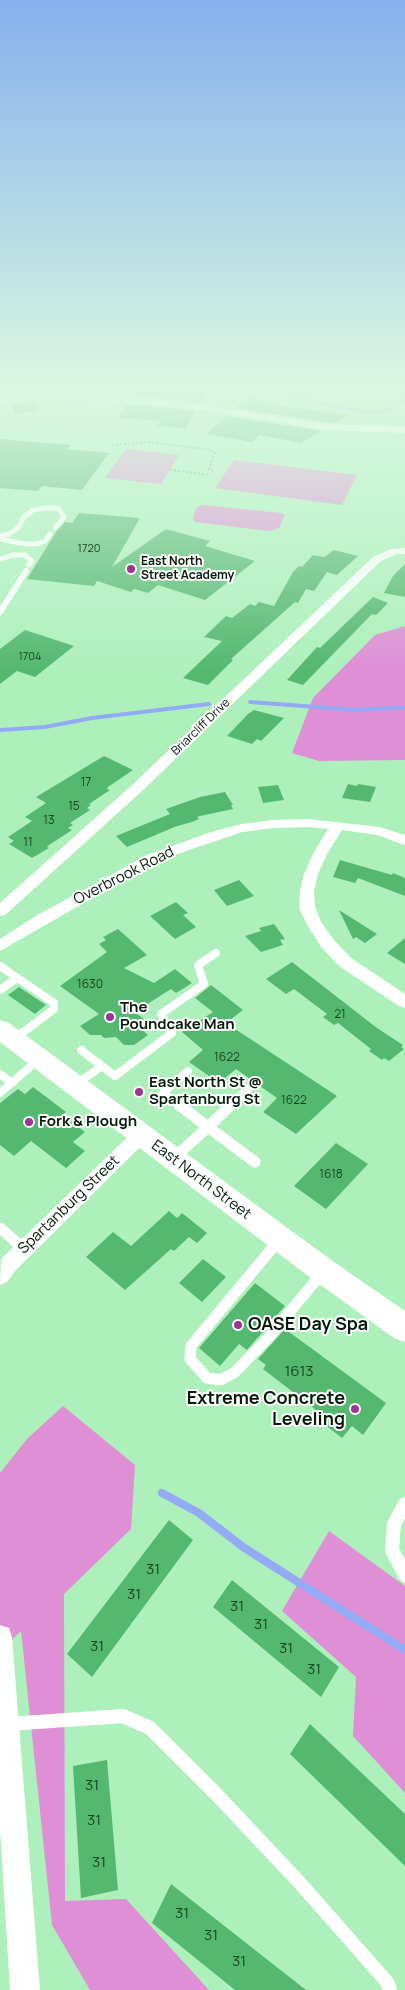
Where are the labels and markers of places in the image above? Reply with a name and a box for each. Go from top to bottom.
place label: East North Street Academy [141,555,234,583]
marker: East North Street Academy [125,563,137,575]
place label: The Poundcake Man [120,999,235,1034]
marker: The Poundcake Man [104,1011,116,1023]
place label: East North St @ Spartanburg St [149,1074,262,1109]
marker: East North St @ Spartanburg St [133,1086,145,1098]
place label: Fork & Plough [39,1113,137,1131]
marker: Fork & Plough [23,1116,35,1128]
place label: OASE Day Spa [248,1314,368,1336]
marker: OASE Day Spa [232,1319,244,1331]
place label: Extreme Concrete Leveling [187,1388,345,1430]
marker: Extreme Concrete Leveling [349,1403,361,1415]

